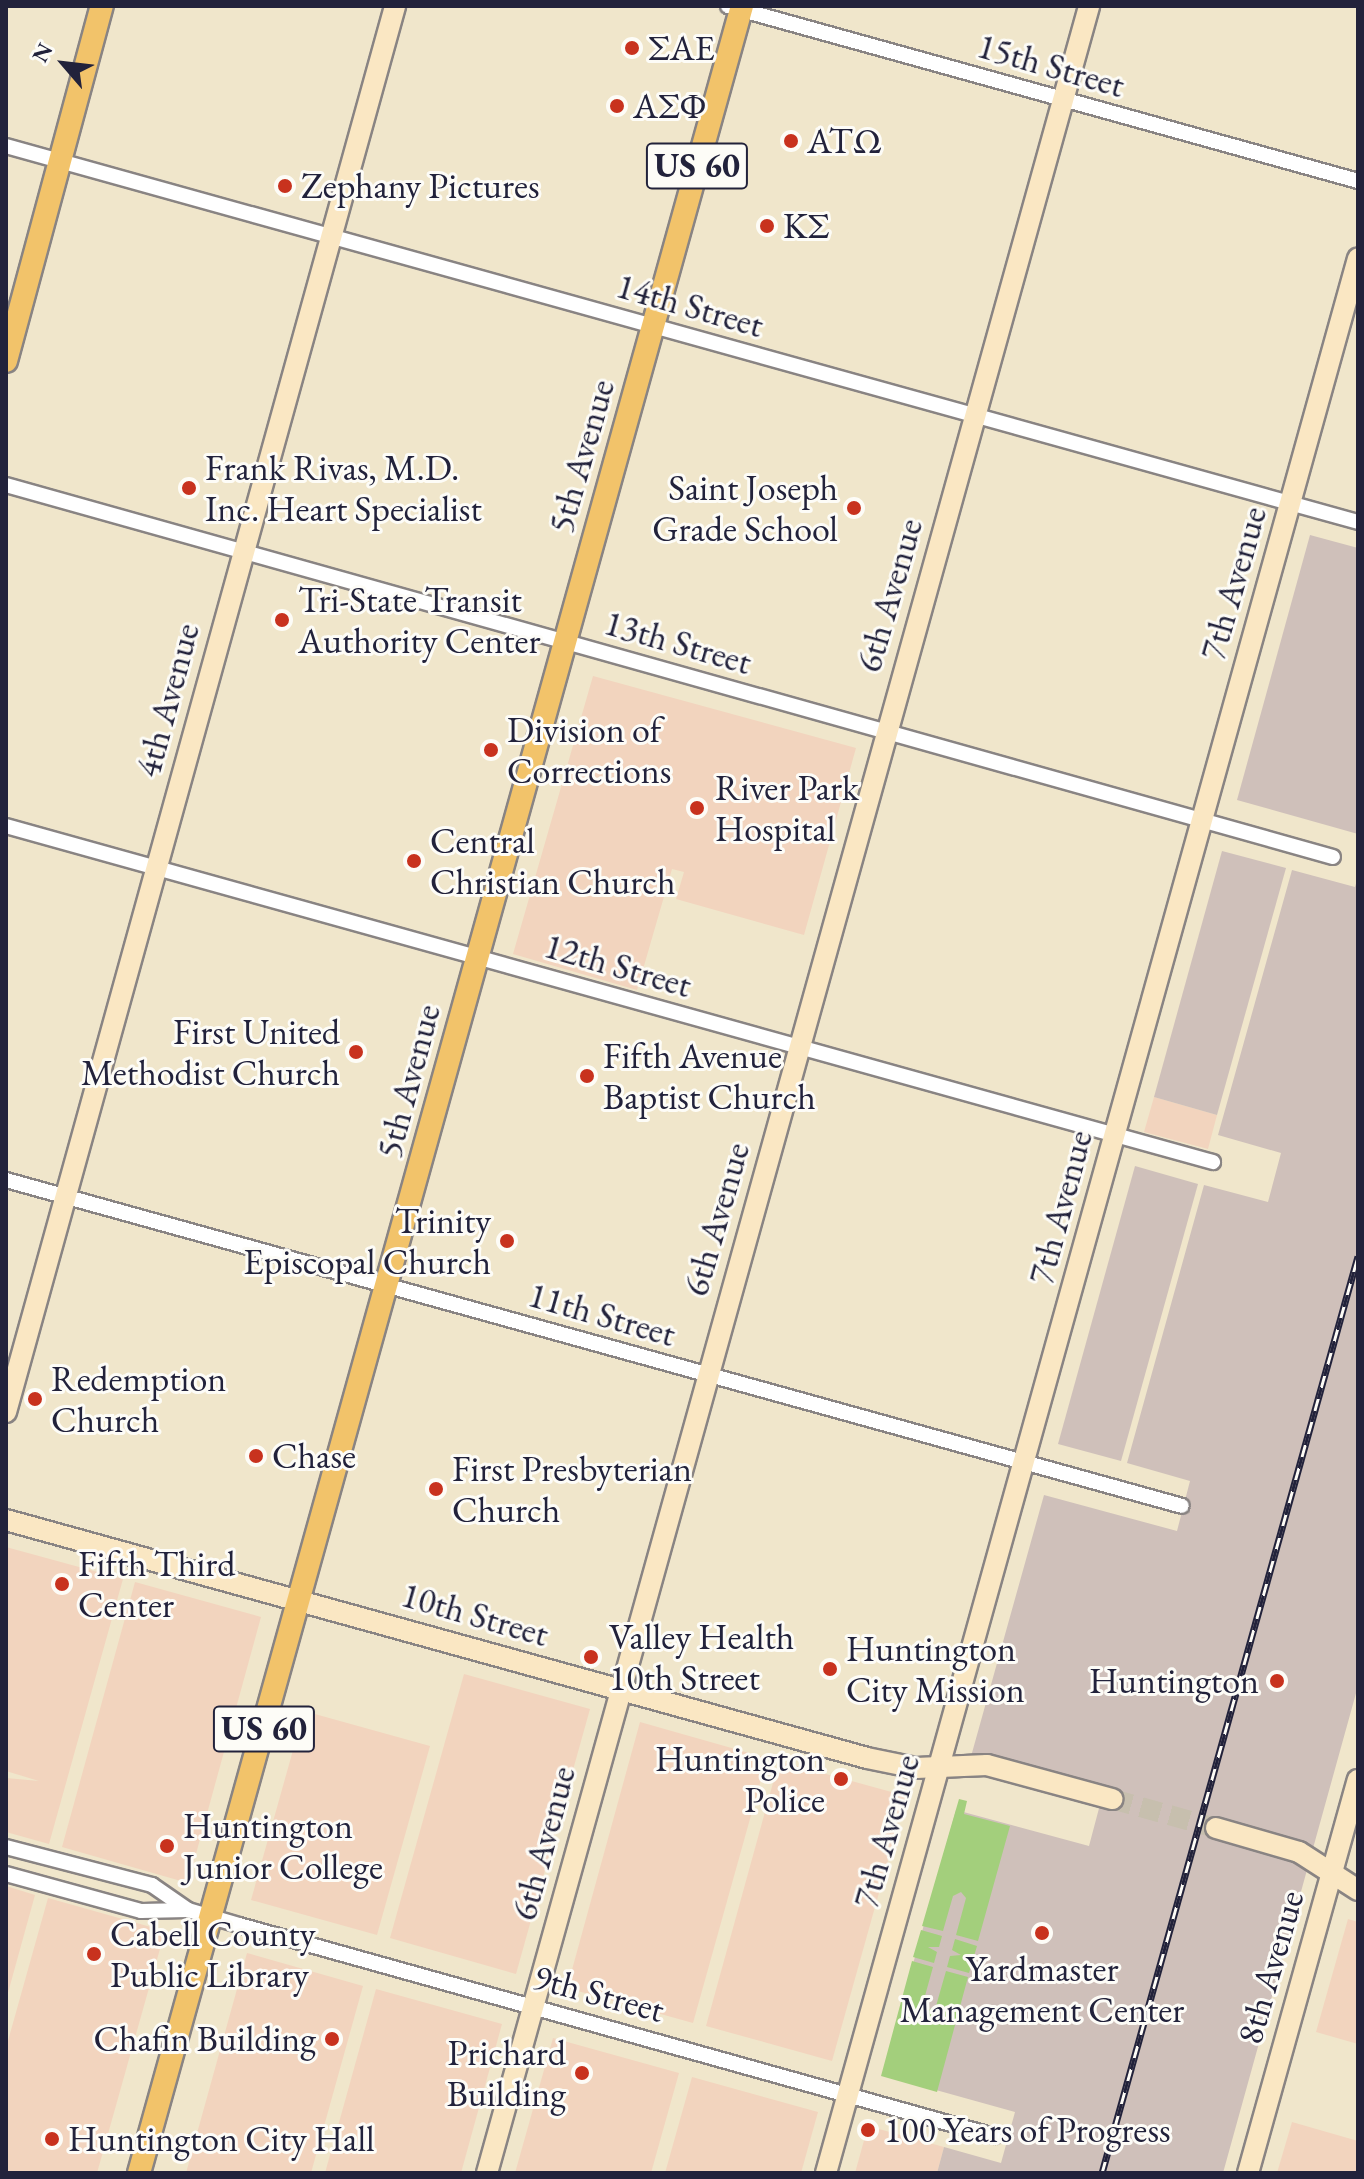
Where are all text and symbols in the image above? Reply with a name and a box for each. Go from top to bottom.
street label: 15th Street [973,23,1129,107]
north arrow [24,24,104,104]
place label: ΣΑΕ [648,26,715,70]
text: N [25,38,59,67]
marker: ΣΑΕ [623,39,641,57]
place label: AΣΦ [633,84,706,128]
marker: AΣΦ [608,97,626,115]
place label: ATΩ [807,119,882,163]
marker: ATΩ [782,132,800,150]
road number: US 60 [645,136,749,196]
place label: Zephany Pictures [301,164,540,208]
marker: Zephany Pictures [276,177,294,195]
place label: KΣ [783,204,829,248]
marker: KΣ [758,217,776,235]
street label: 14th Street [612,263,768,347]
street label: 5th Avenue [539,374,623,538]
place label: Frank Rivas, M.D. Inc. Heart Specialist [205,445,482,530]
place label: Saint Joseph Grade School [652,465,838,550]
marker: Frank Rivas, M.D. Inc. Heart Specialist [180,479,198,497]
marker: Saint Joseph Grade School [845,499,863,517]
street label: 7th Avenue [1191,501,1275,665]
street label: 6th Avenue [847,513,931,677]
place label: Tri-State Transit Authority Center [298,577,541,662]
street label: 13th Street [600,600,756,684]
marker: Tri-State Transit Authority Center [273,611,291,629]
street label: 4th Avenue [126,618,208,782]
place label: Division of Corrections [507,707,671,792]
marker: Division of Corrections [482,741,500,759]
place label: River Park Hospital [715,765,859,850]
marker: River Park Hospital [686,797,708,819]
place label: Central Christian Church [430,818,676,903]
marker: Central Christian Church [405,852,423,870]
street label: 12th Street [540,923,696,1007]
street label: 5th Avenue [367,999,449,1163]
place label: First United Methodist Church [81,1009,340,1094]
place label: Fifth Avenue Baptist Church [603,1033,816,1118]
marker: First United Methodist Church [347,1043,365,1061]
marker: Fifth Avenue Baptist Church [578,1067,596,1085]
street label: 7th Avenue [1019,1125,1101,1289]
street label: 6th Avenue [674,1137,758,1301]
place label: Trinity Episcopal Church [243,1198,491,1283]
marker: Trinity Episcopal Church [498,1232,516,1250]
street label: 11th Street [524,1272,680,1356]
place label: Redemption Church [51,1356,226,1441]
marker: Redemption Church [26,1390,44,1408]
place label: Chase [272,1434,356,1478]
place label: First Presbyterian Church [452,1446,692,1531]
marker: Chase [247,1447,265,1465]
marker: First Presbyterian Church [427,1480,445,1498]
place label: Fifth Third Center [78,1541,235,1626]
street label: 10th Street [397,1572,553,1656]
marker: Fifth Third Center [53,1575,71,1593]
place label: Valley Health 10th Street [609,1614,794,1699]
place label: Huntington City Mission [846,1626,1025,1711]
marker: Valley Health 10th Street [580,1646,602,1668]
place label: Huntington [1089,1659,1259,1703]
marker: Huntington City Mission [821,1660,839,1678]
marker: Huntington [1266,1670,1288,1692]
road number: US 60 [212,1699,316,1759]
place label: Huntington Police [655,1736,825,1821]
street label: 7th Avenue [844,1749,928,1913]
street label: 6th Avenue [502,1761,584,1925]
marker: Huntington Police [832,1770,850,1788]
place label: Huntington Junior College [183,1803,383,1888]
marker: Huntington Junior College [158,1837,176,1855]
street label: 8th Avenue [1228,1885,1312,2049]
place label: Cabell County Public Library [110,1911,315,1996]
marker: Yardmaster Management Center [1033,1924,1051,1942]
marker: Cabell County Public Library [85,1945,103,1963]
place label: Yardmaster Management Center [900,1946,1184,2031]
street label: 9th Street [529,1955,669,2031]
place label: Chafin Building [93,2017,316,2061]
marker: Chafin Building [323,2030,341,2048]
place label: Prichard Building [447,2030,566,2115]
marker: Prichard Building [573,2064,591,2082]
place label: 100 Years of Progress [884,2108,1171,2152]
place label: Huntington City Hall [68,2117,375,2161]
marker: 100 Years of Progress [859,2121,877,2139]
marker: Huntington City Hall [43,2130,61,2148]

